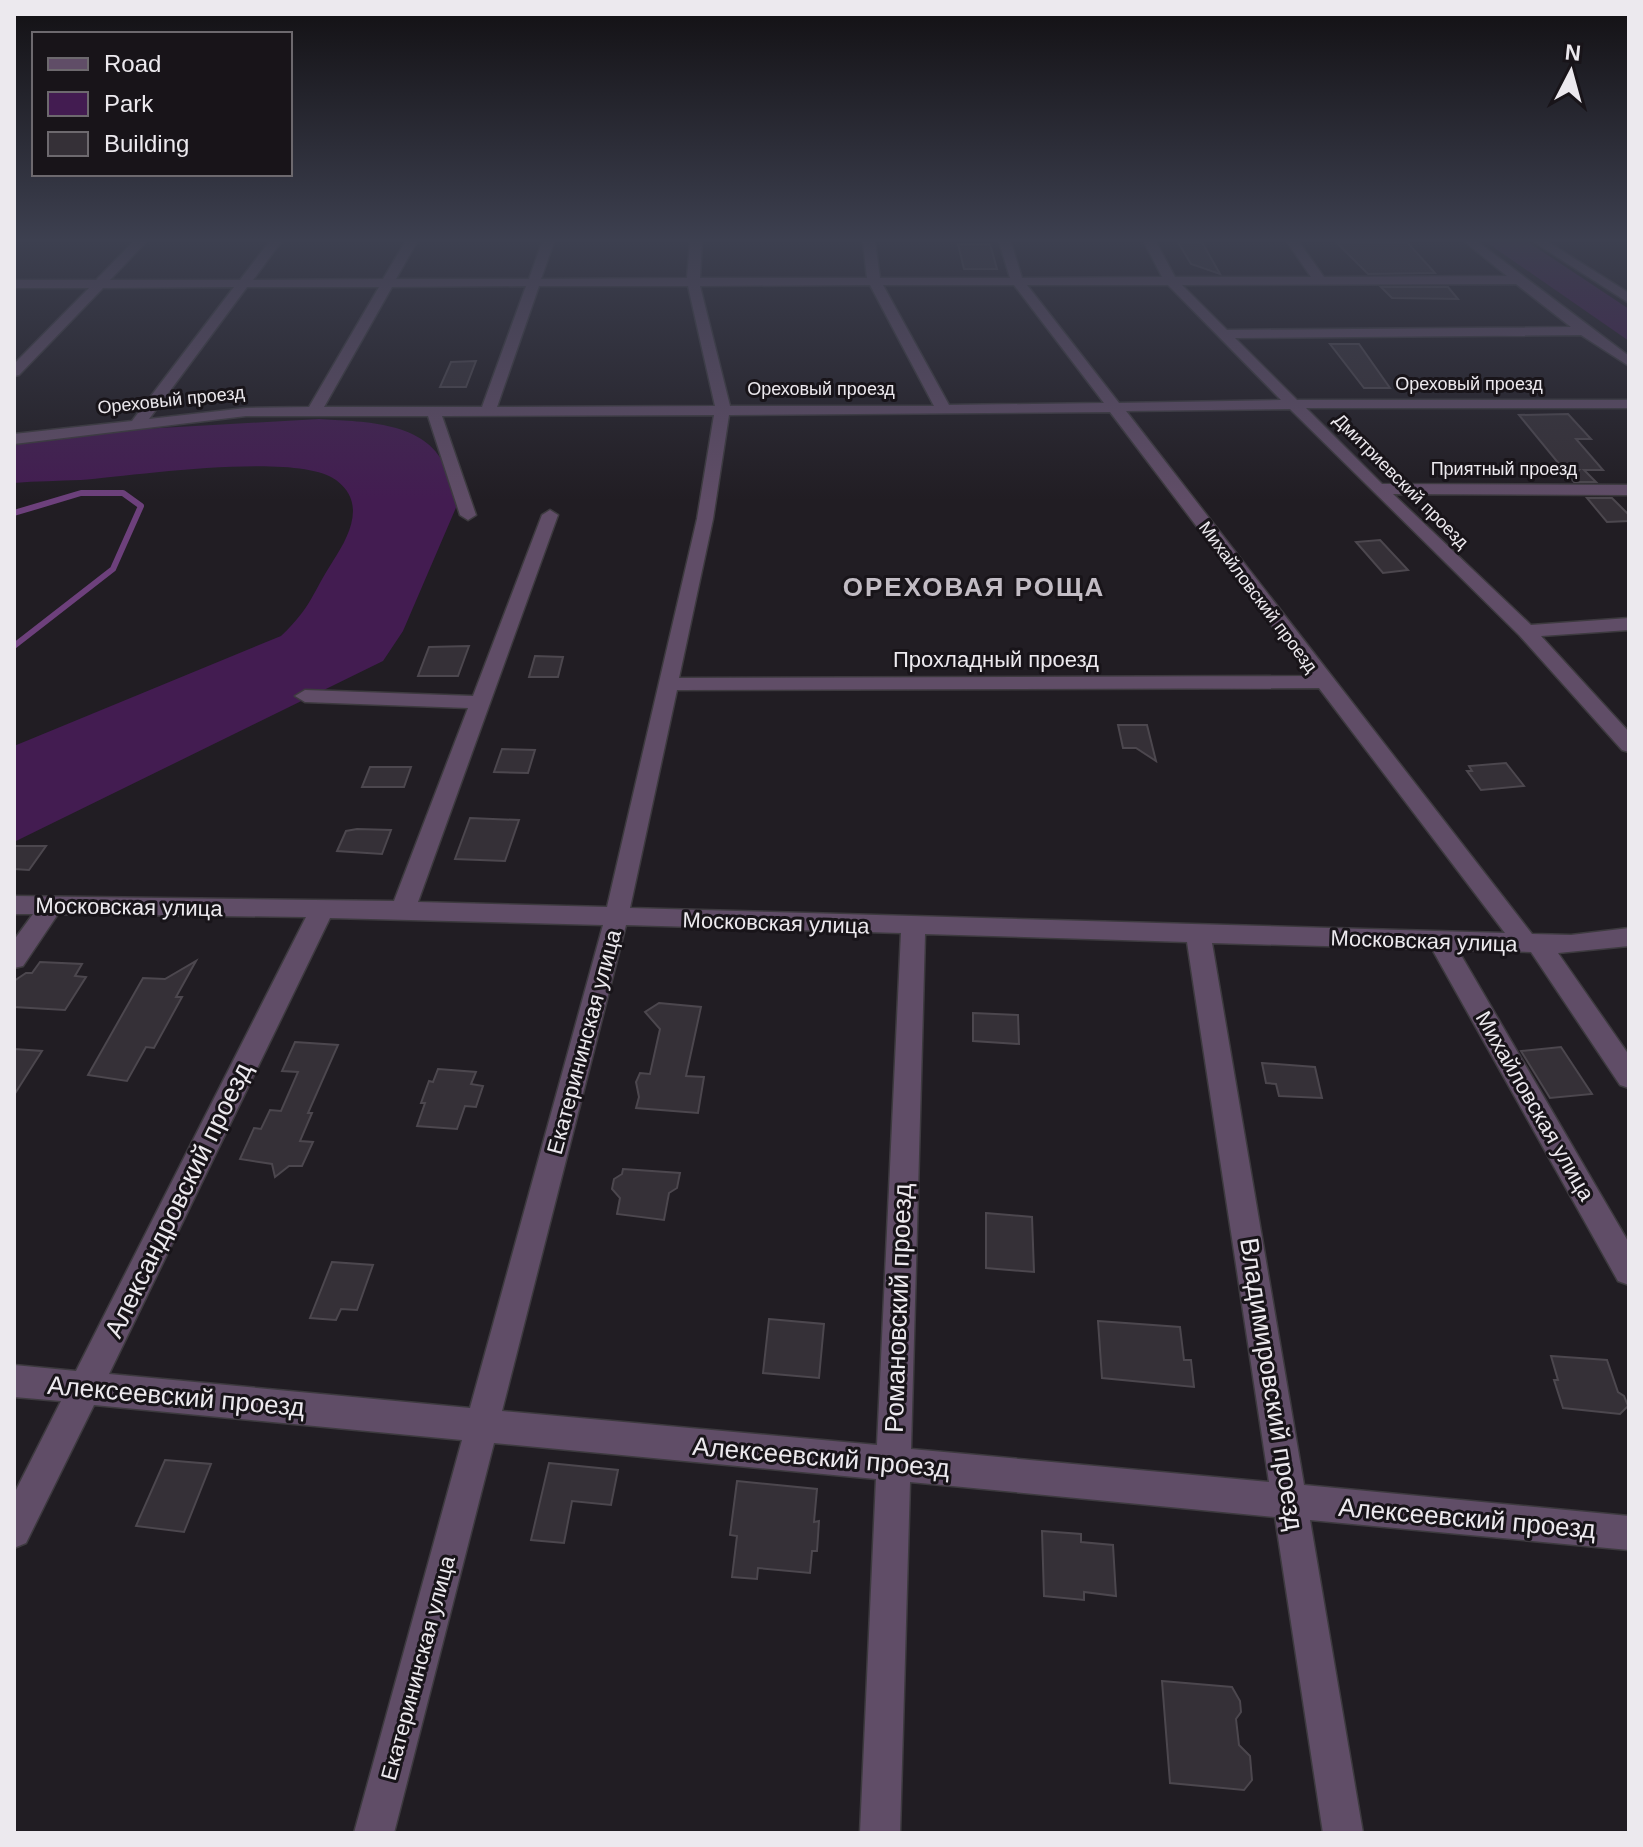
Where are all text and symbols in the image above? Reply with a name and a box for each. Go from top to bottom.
legend [32,32,292,176]
north arrow [1531,32,1611,112]
text: N [1564,39,1582,66]
text: Road [104,50,161,77]
text: Park [104,90,154,117]
text: Building [104,130,189,157]
street label: Ореховый проезд [1395,374,1543,394]
street label: Ореховый проезд [747,379,895,399]
street label: Ореховый проезд [96,382,246,418]
street label: Дмитриевский проезд [1330,410,1473,553]
street label: Приятный проезд [1431,459,1578,479]
street label: Михайловский проезд [1195,518,1322,677]
district label: ОРЕХОВАЯ РОЩА [843,572,1105,602]
street label: Прохладный проезд [893,647,1099,672]
street label: Московская улица [35,893,224,921]
street label: Московская улица [682,907,871,939]
street label: Московская улица [1330,925,1519,957]
street label: Екатерининская улица [542,926,626,1157]
street label: Михайловская улица [1471,1007,1600,1206]
street label: Александровский проезд [98,1058,258,1342]
street label: Романовский проезд [879,1183,917,1433]
street label: Владимировский проезд [1234,1236,1310,1532]
street label: Алексеевский проезд [46,1370,306,1422]
street label: Алексеевский проезд [691,1431,951,1483]
street label: Алексеевский проезд [1337,1492,1597,1544]
street label: Екатерининская улица [376,1552,460,1783]

